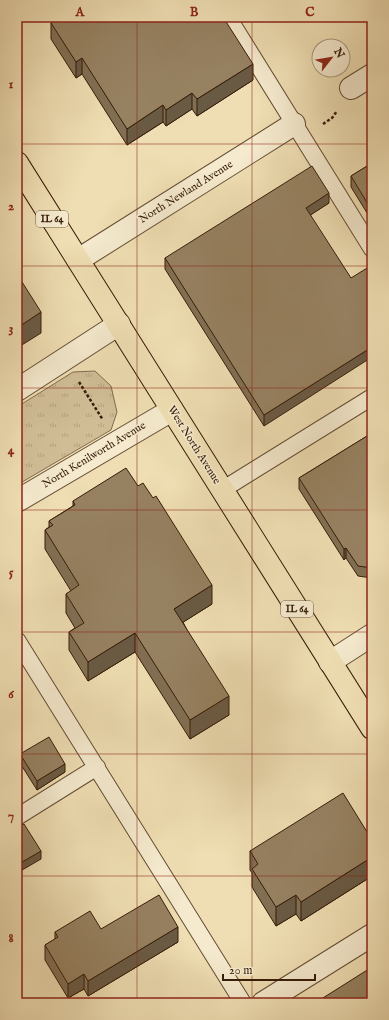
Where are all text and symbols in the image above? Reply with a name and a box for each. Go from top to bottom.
text: A [75,4,86,21]
text: B [190,4,199,21]
text: C [305,4,315,21]
north arrow [311,38,351,78]
text: N [330,45,347,61]
text: 1 [9,76,14,93]
street label: North Newland Avenue [136,157,236,227]
text: 2 [8,198,14,215]
road number: IL 64 [36,211,68,227]
text: 3 [9,320,14,337]
street label: West North Avenue [164,403,224,487]
street label: North Kenilworth Avenue [40,418,148,492]
text: 4 [8,442,15,459]
text: 5 [9,564,14,581]
road number: IL 64 [281,601,313,617]
text: 6 [8,686,14,703]
text: 7 [8,808,14,825]
text: 8 [8,930,14,947]
scale bar [223,956,315,982]
text: 20 m [229,963,252,978]

